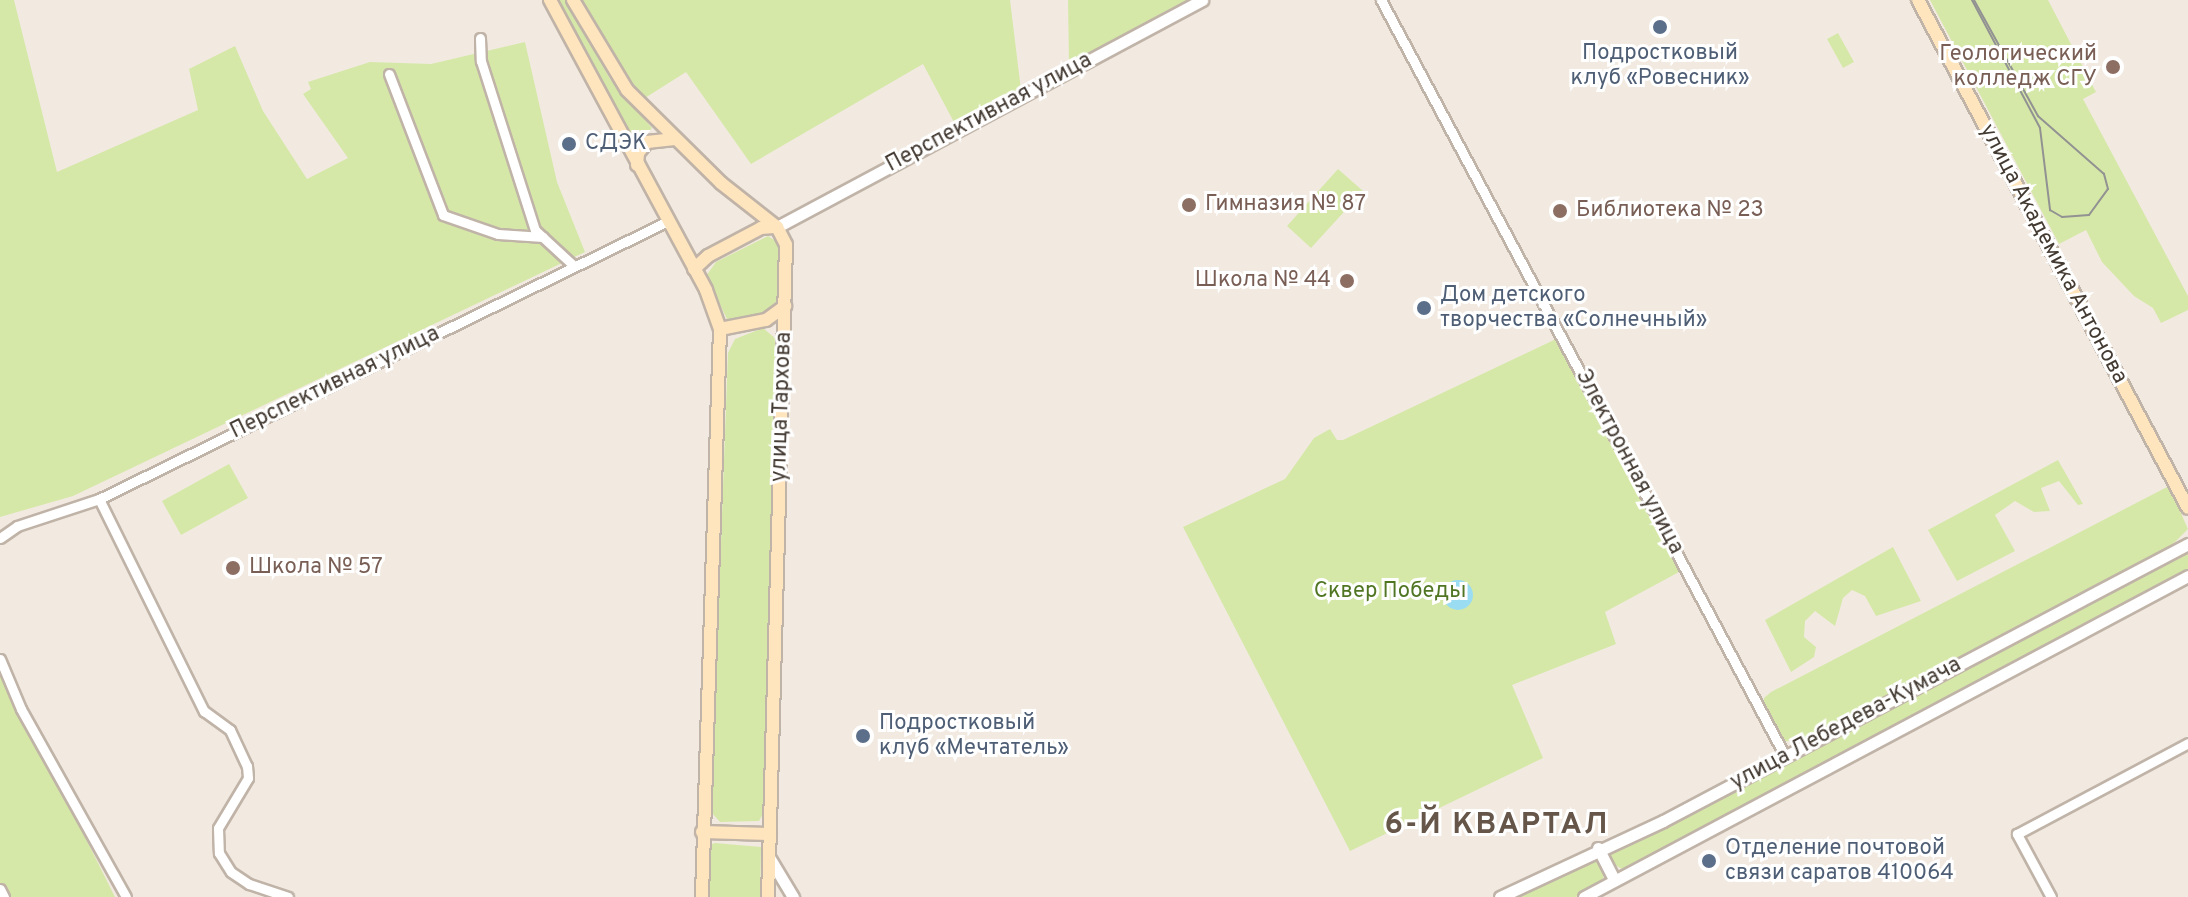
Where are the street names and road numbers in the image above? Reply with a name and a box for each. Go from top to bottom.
street label: Перспективная улица [882,48,1096,178]
street label: улица Академика Антонова [1973,119,2133,389]
street label: Перспективная улица [226,321,444,445]
street label: улица Тархова [766,331,798,483]
street label: Электронная улица [1569,365,1689,559]
street label: улица Лебедева-Кумача [1726,652,1966,796]

